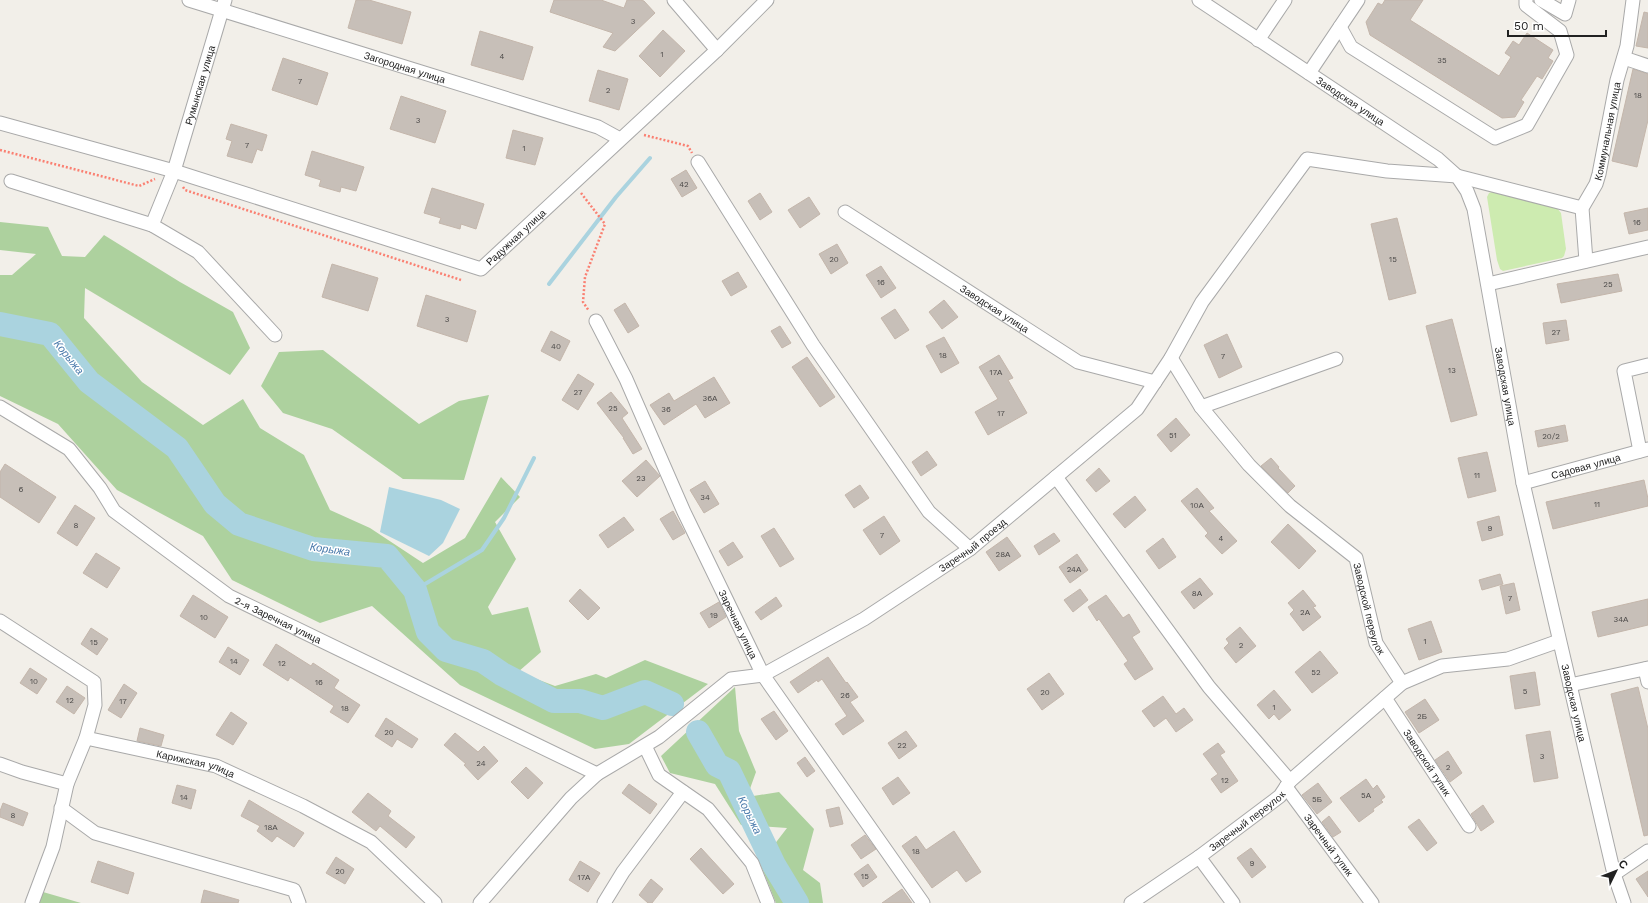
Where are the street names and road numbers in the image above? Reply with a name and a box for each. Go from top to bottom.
street label: Румынская улица [183,44,217,126]
street label: Загородная улица [363,50,447,85]
street label: Заводская улица [1314,75,1387,128]
street label: Коммунальная улица [1592,81,1623,182]
street label: Радужная улица [484,207,548,267]
street label: Заводская улица [958,283,1031,335]
street label: Заводская улица [1493,346,1518,427]
street label: Садовая улица [1550,452,1622,481]
street label: Заречный проезд [937,516,1008,574]
street label: Заводской переулок [1351,562,1387,657]
street label: Заречная улица [717,588,759,661]
street label: 2-я Заречная улица [233,595,323,646]
street label: Заводская улица [1559,663,1588,743]
street label: Заводской тупик [1401,727,1453,798]
street label: Карижская улица [155,748,237,780]
street label: Заречный переулок [1207,789,1288,853]
street label: Заречный тупик [1302,812,1355,879]

